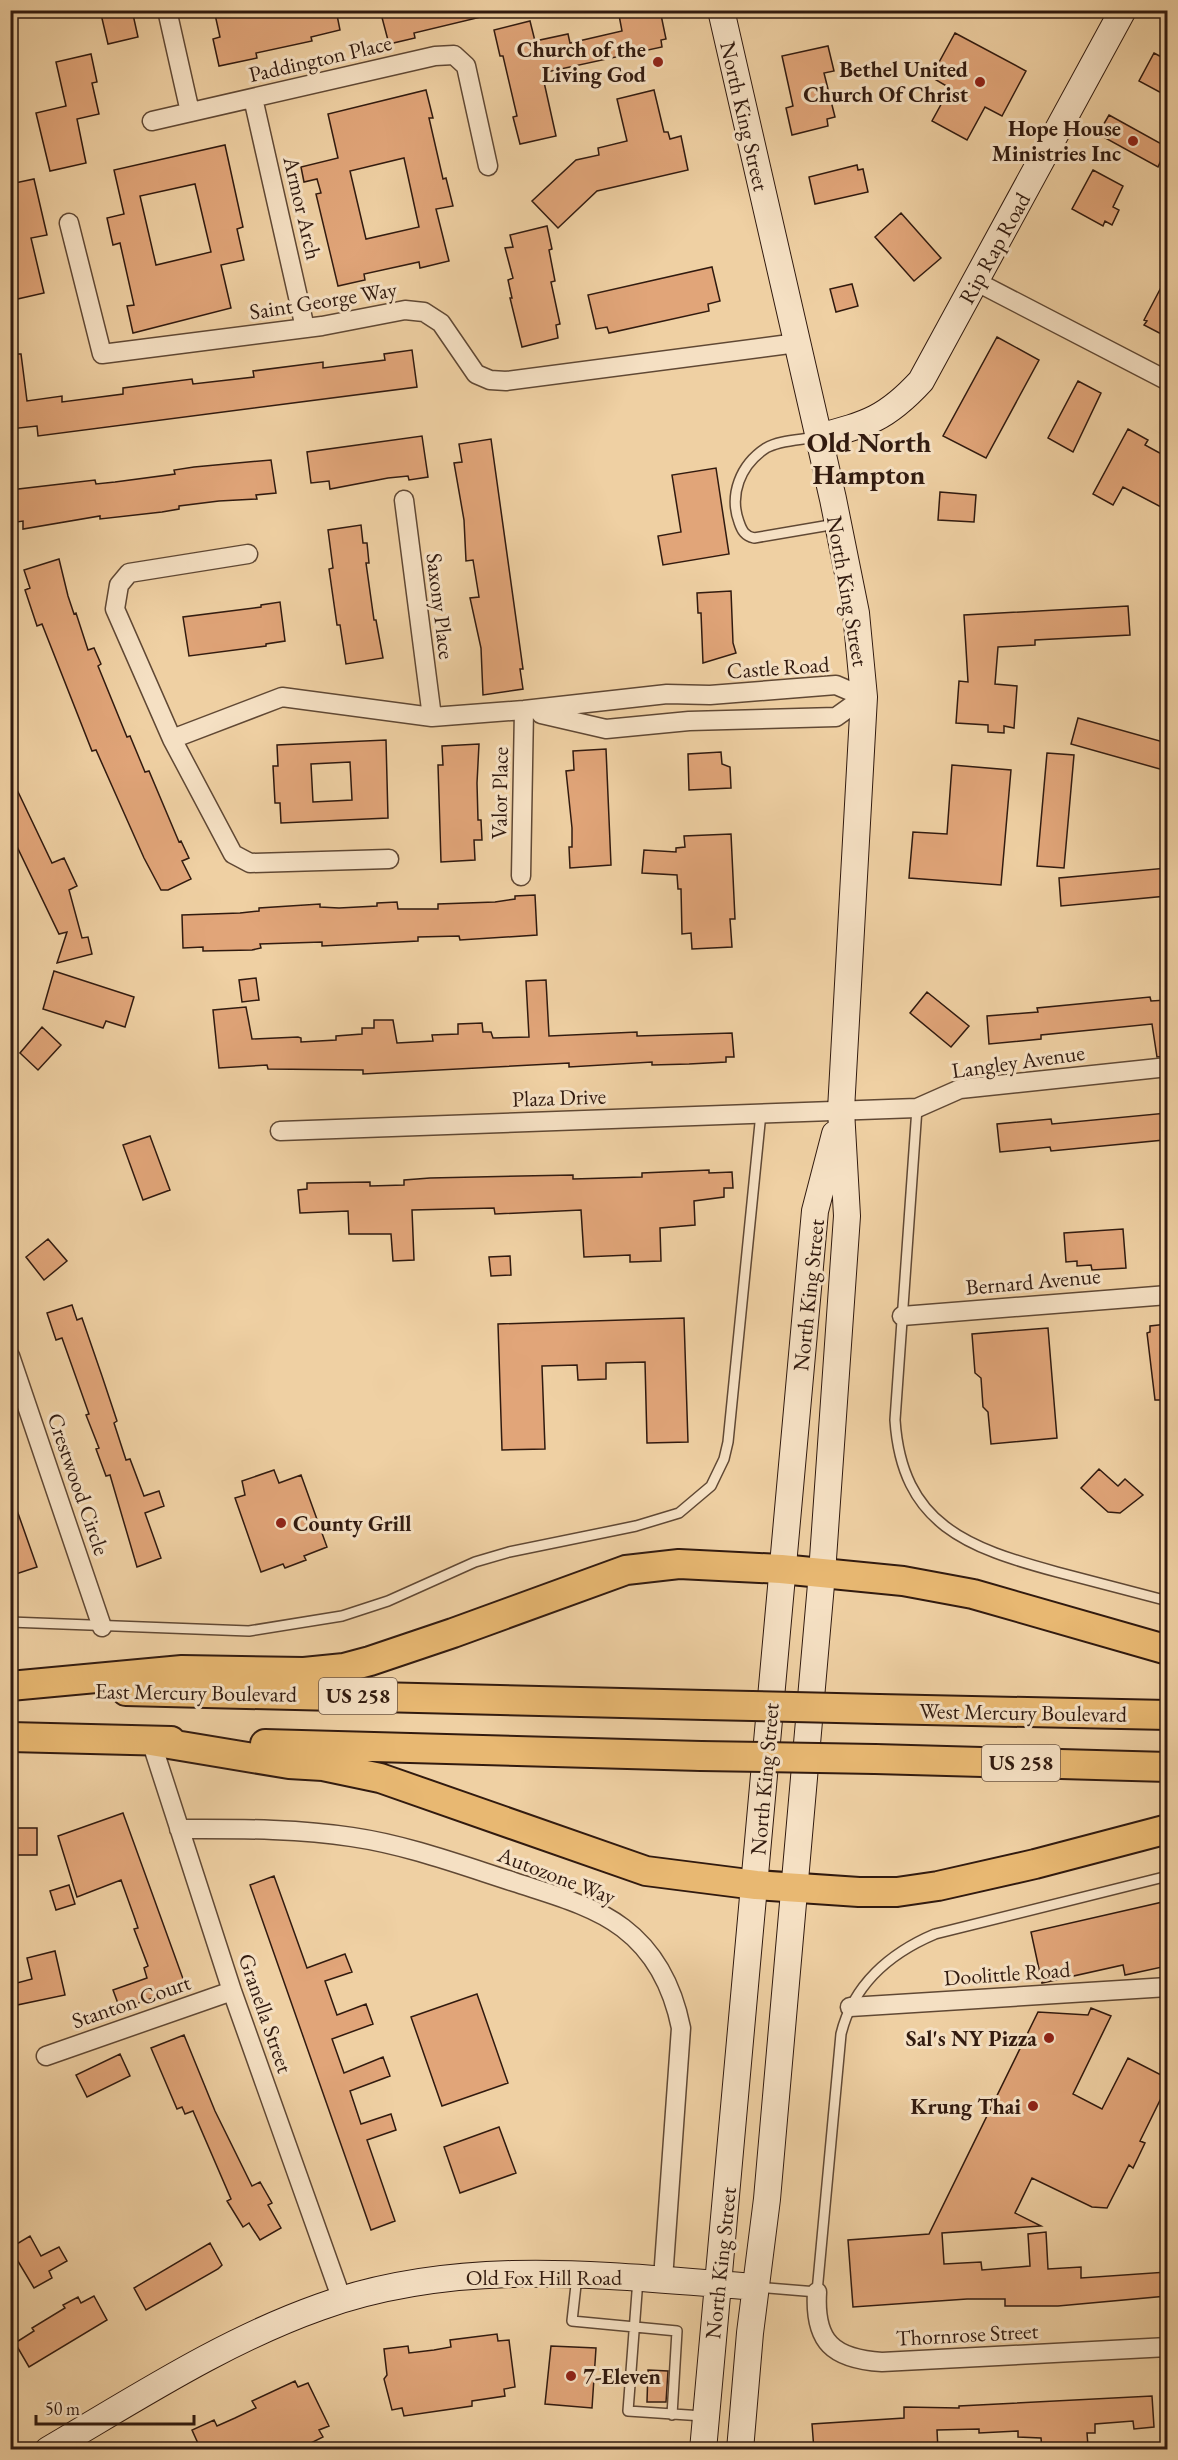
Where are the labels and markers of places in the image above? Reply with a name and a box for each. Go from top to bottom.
place label: Church of the Living God [517,35,646,89]
marker: Church of the Living God [651,55,665,69]
place label: Bethel United Church Of Christ [803,55,969,109]
marker: Bethel United Church Of Christ [973,75,987,89]
place label: Hope House Ministries Inc [992,114,1121,168]
marker: Hope House Ministries Inc [1126,134,1140,148]
place label: County Grill [293,1509,412,1538]
marker: County Grill [274,1516,288,1530]
place label: Sal's NY Pizza [906,2024,1037,2053]
marker: Sal's NY Pizza [1042,2031,1056,2045]
place label: Krung Thai [911,2092,1022,2121]
marker: Krung Thai [1026,2099,1040,2113]
place label: 7-Eleven [583,2362,661,2391]
marker: 7-Eleven [564,2369,578,2383]

